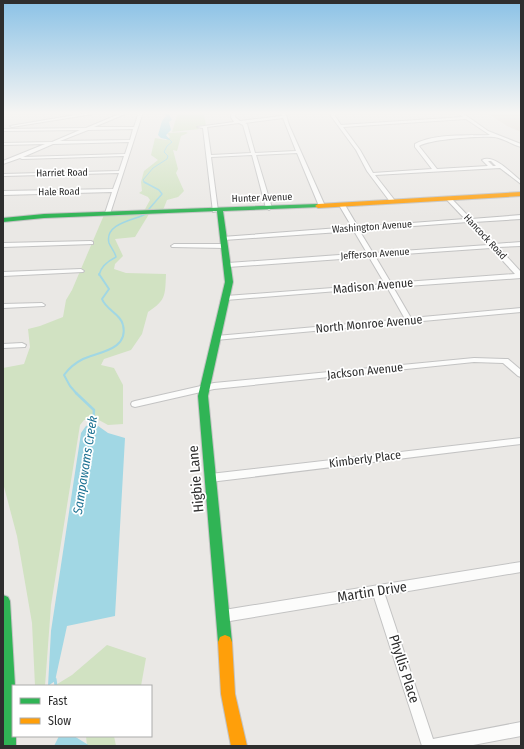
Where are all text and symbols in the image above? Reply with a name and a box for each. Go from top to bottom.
street label: Harriet Road [36,167,88,179]
street label: Hale Road [38,186,80,198]
street label: Hunter Avenue [232,191,293,205]
street label: Hancock Road [461,212,509,262]
street label: Washington Avenue [332,218,412,236]
street label: Jefferson Avenue [340,246,410,262]
street label: Madison Avenue [332,276,414,296]
street label: North Monroe Avenue [315,312,423,336]
street label: Jackson Avenue [326,360,404,382]
water label: Sampawams Creek [70,414,100,516]
street label: Higbie Lane [185,445,207,513]
street label: Kimberly Place [328,448,402,470]
street label: Martin Drive [336,578,408,606]
street label: Phyllis Place [385,633,423,705]
legend [12,685,152,737]
text: Fast [48,694,67,708]
text: Slow [48,714,71,728]

